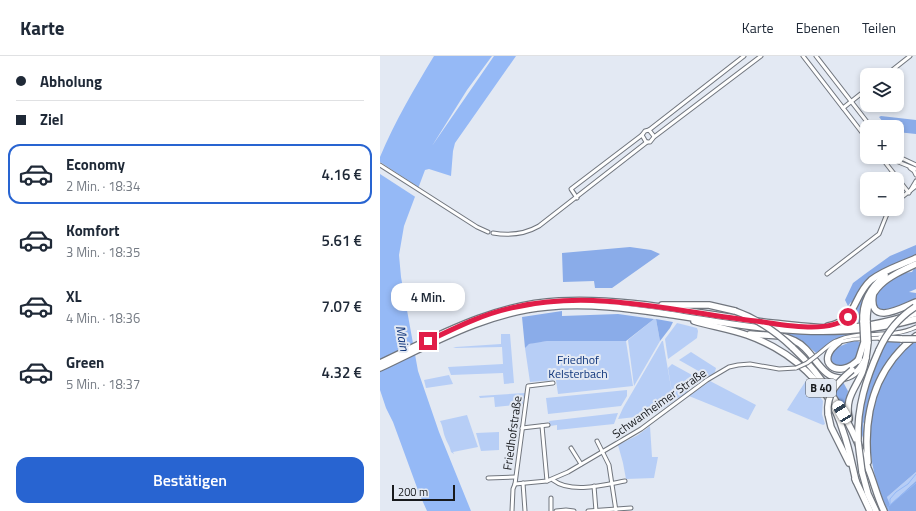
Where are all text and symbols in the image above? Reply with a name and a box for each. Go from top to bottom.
text: Karte [20,13,65,42]
text: Karte [742,17,774,38]
text: Ebenen [796,17,840,38]
text: Teilen [862,17,896,38]
map controls [860,68,904,216]
button: layers [860,68,904,112]
text: Abholung [40,70,102,93]
text: Ziel [40,108,64,131]
button: + [860,120,904,164]
text: Economy [66,153,125,176]
icon: car [18,156,54,192]
text: 4.16 € [322,163,362,186]
button: − [860,172,904,216]
text: 2 Min. · 18:34 [66,176,140,196]
text: Komfort [66,219,120,242]
icon: car [18,222,54,258]
text: 5.61 € [322,229,362,252]
text: 3 Min. · 18:35 [66,242,140,262]
callout: 4 Min. [391,283,465,311]
text: XL [66,285,82,308]
text: 4 Min. [411,287,445,307]
icon: car [18,288,54,324]
text: 7.07 € [322,295,362,318]
text: 4 Min. · 18:36 [66,308,140,328]
route start [839,308,857,326]
water label: Main [391,324,415,353]
route end [419,332,437,350]
park label: Friedhof Kelsterbach [548,350,608,383]
text: Green [66,351,104,374]
icon: car [18,354,54,390]
text: 4.32 € [322,361,362,384]
street label: Schwanheimer Straße [608,363,710,443]
text: 5 Min. · 18:37 [66,374,140,394]
road number: B 40 [806,379,836,397]
street label: Friedhofstraße [497,395,527,471]
car [831,399,853,425]
button: Bestätigen [16,457,364,503]
scale bar [392,483,455,502]
text: 200 m [398,484,428,500]

